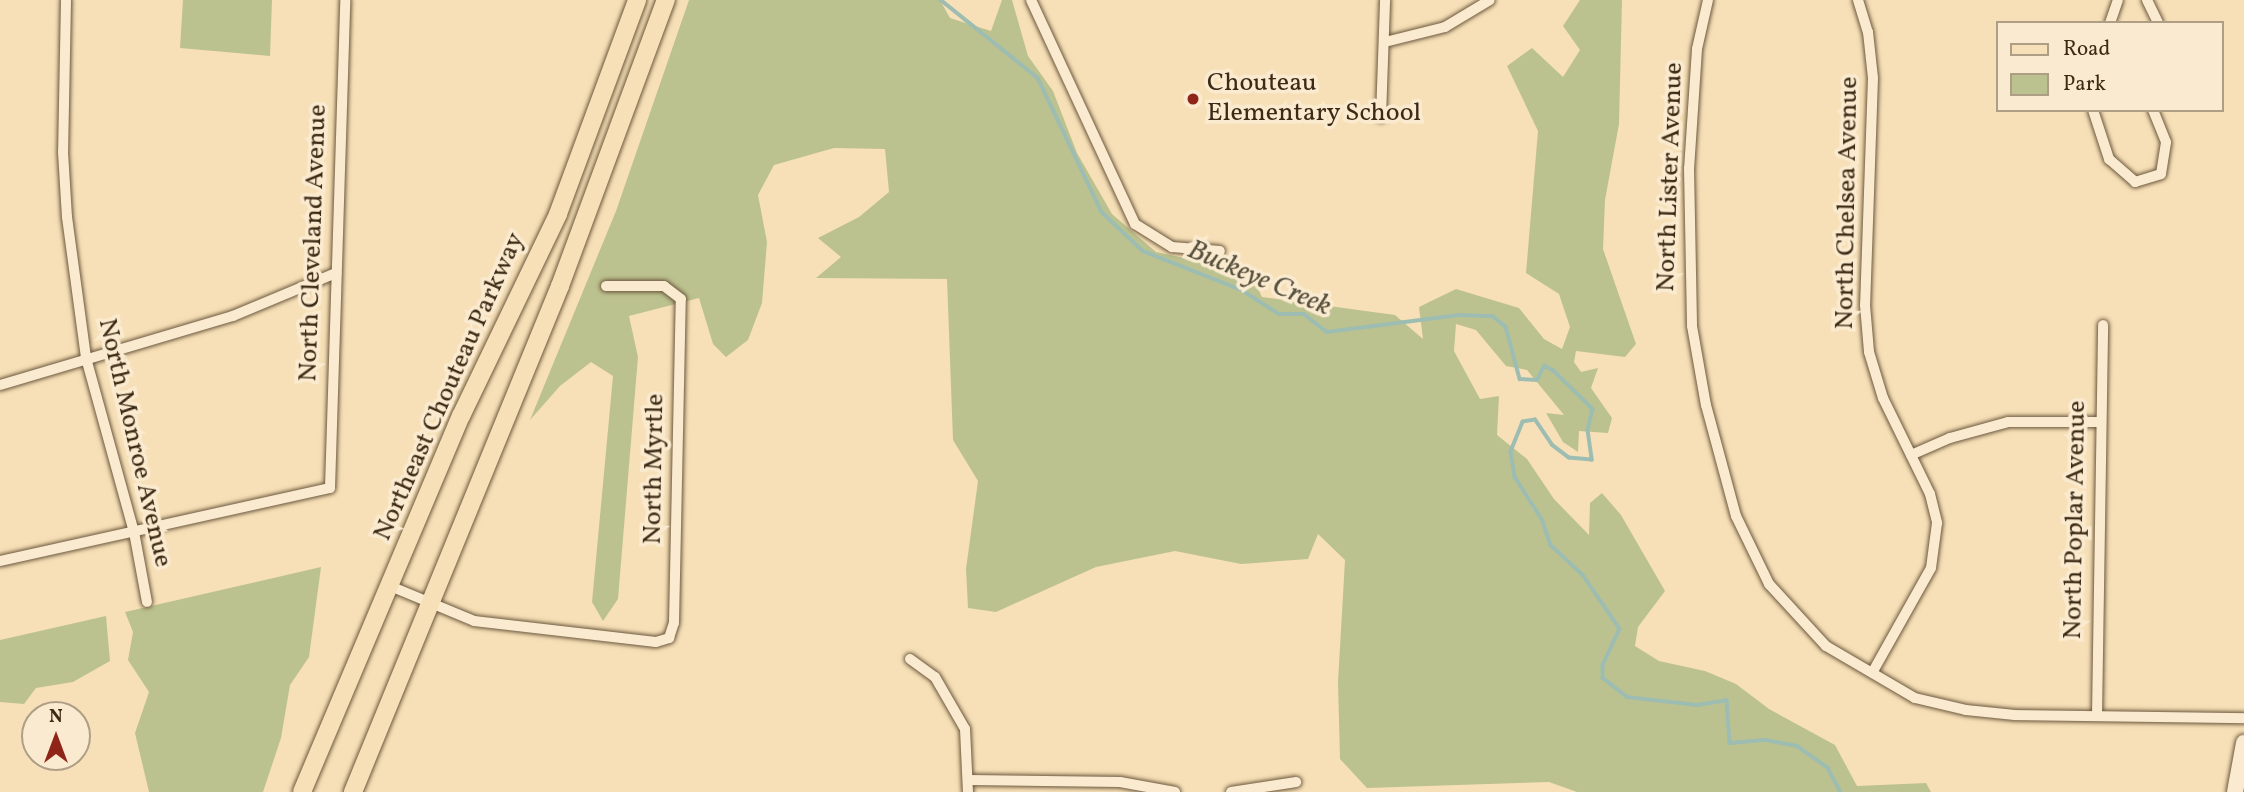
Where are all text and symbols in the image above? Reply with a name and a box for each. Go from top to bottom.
legend [1996,21,2223,112]
text: Road [2063,35,2110,64]
street label: North Lister Avenue [1651,62,1691,292]
place label: Chouteau Elementary School [1207,68,1422,130]
text: Park [2063,70,2106,99]
street label: North Chelsea Avenue [1830,76,1866,330]
marker: Chouteau Elementary School [1185,91,1201,107]
street label: North Cleveland Avenue [294,104,334,382]
street label: Northeast Chouteau Parkway [368,228,532,546]
water label: Buckeye Creek [1182,234,1336,324]
street label: North Monroe Avenue [90,316,178,570]
street label: North Myrtle [638,393,672,545]
street label: North Poplar Avenue [2058,400,2094,640]
north arrow [21,701,91,771]
text: N [49,704,63,730]

